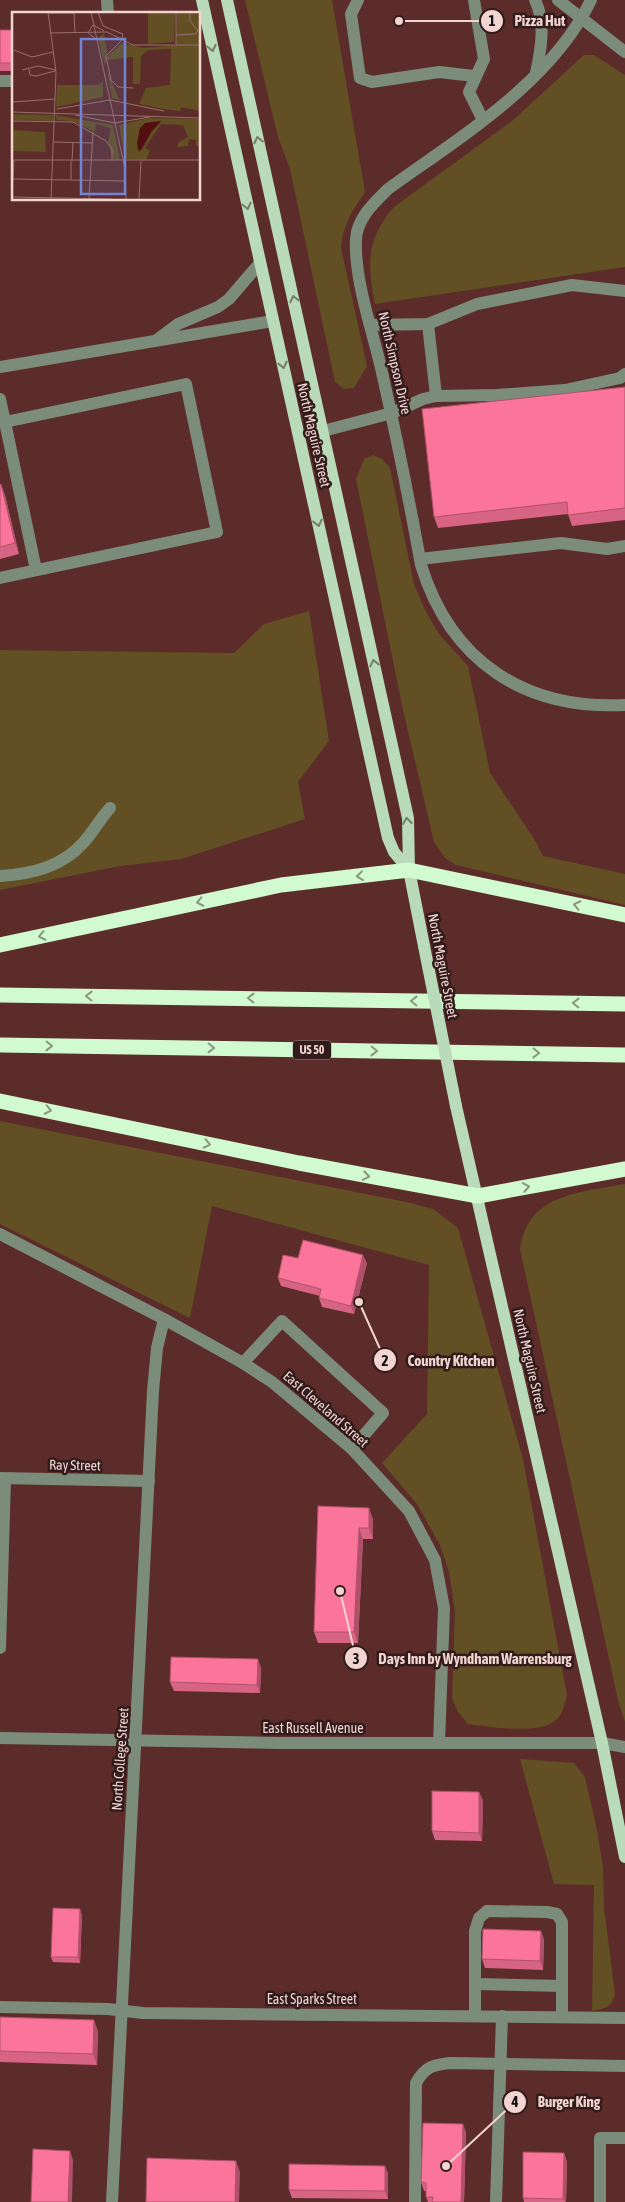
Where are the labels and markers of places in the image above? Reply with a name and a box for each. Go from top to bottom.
callout: Pizza Hut [479,6,575,36]
callout: Country Kitchen [373,1345,505,1375]
callout: Days Inn by Wyndham Warrensburg [343,1643,582,1673]
callout: Burger King [502,2087,610,2117]

